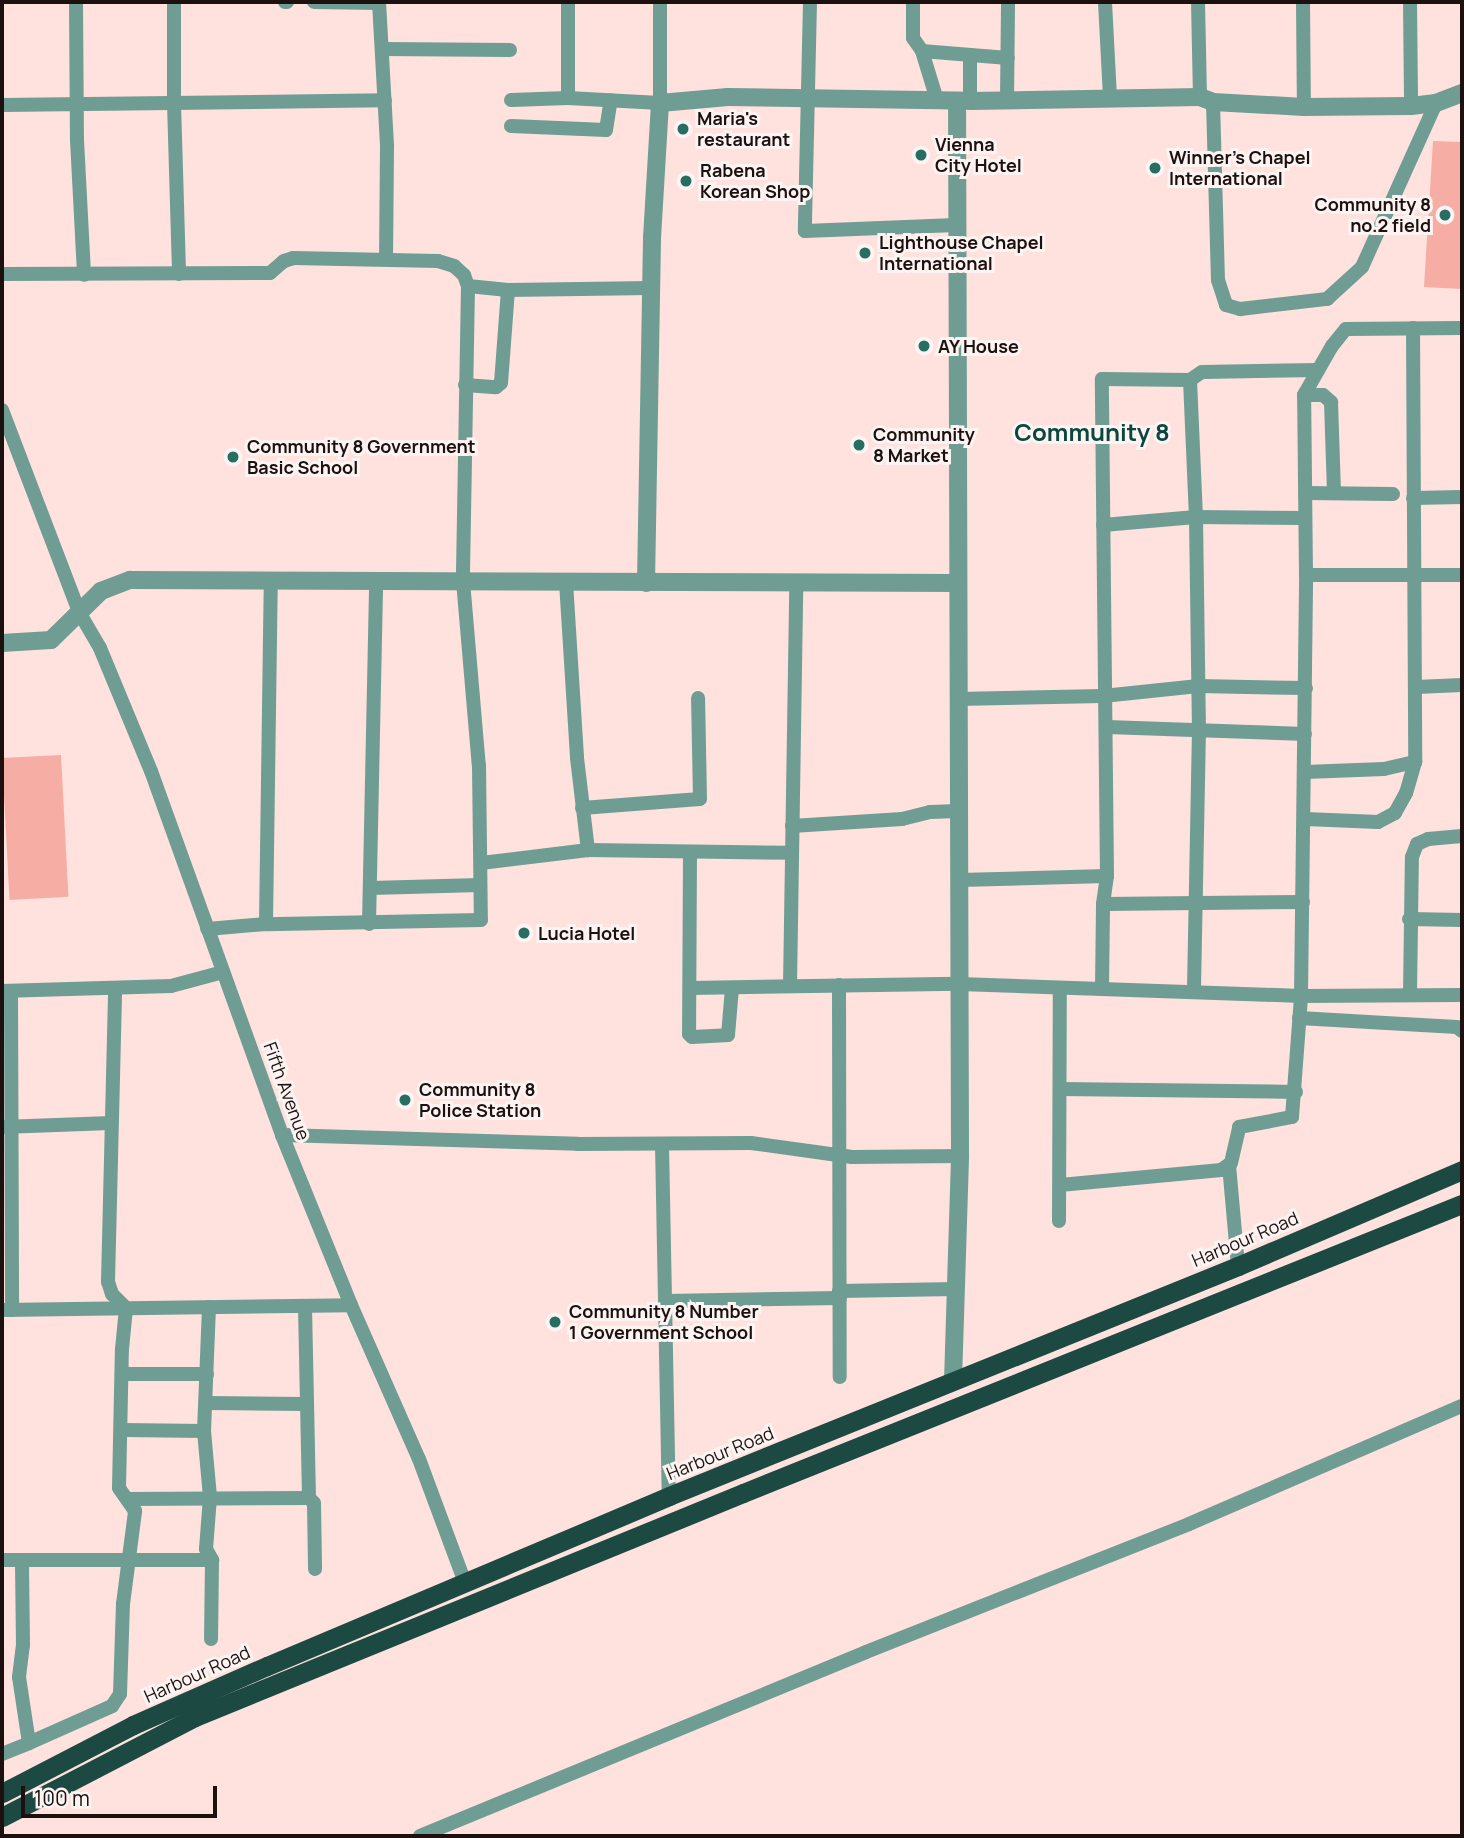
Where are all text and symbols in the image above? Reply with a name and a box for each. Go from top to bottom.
place label: Maria's restaurant [697,108,790,150]
marker: Maria's restaurant [675,121,691,137]
place label: Vienna City Hotel [935,134,1022,176]
marker: Vienna City Hotel [913,147,929,163]
place label: Winner's Chapel International [1169,147,1310,190]
place label: Rabena Korean Shop [700,160,810,202]
marker: Winner's Chapel International [1147,160,1163,176]
marker: Rabena Korean Shop [678,173,694,189]
place label: Community 8 no.2 field [1314,194,1431,236]
marker: Community 8 no.2 field [1437,207,1453,223]
place label: Lighthouse Chapel International [879,232,1044,274]
marker: Lighthouse Chapel International [857,245,873,261]
place label: AY House [938,335,1020,357]
marker: AY House [916,338,932,354]
district label: Community 8 [1014,418,1170,446]
place label: Community 8 Market [873,424,975,466]
place label: Community 8 Government Basic School [247,436,476,478]
marker: Community 8 Market [851,437,867,453]
marker: Community 8 Government Basic School [225,449,241,465]
place label: Lucia Hotel [538,922,635,944]
marker: Lucia Hotel [516,925,532,941]
street label: Fifth Avenue [259,1039,315,1143]
place label: Community 8 Police Station [419,1079,541,1122]
marker: Community 8 Police Station [397,1092,413,1108]
street label: Harbour Road [1189,1207,1301,1271]
place label: Community 8 Number 1 Government School [569,1301,759,1344]
marker: Community 8 Number 1 Government School [547,1314,563,1330]
street label: Harbour Road [663,1422,777,1484]
street label: Harbour Road [141,1641,253,1707]
scale bar [24,1772,220,1816]
text: 100 m [34,1784,90,1812]

